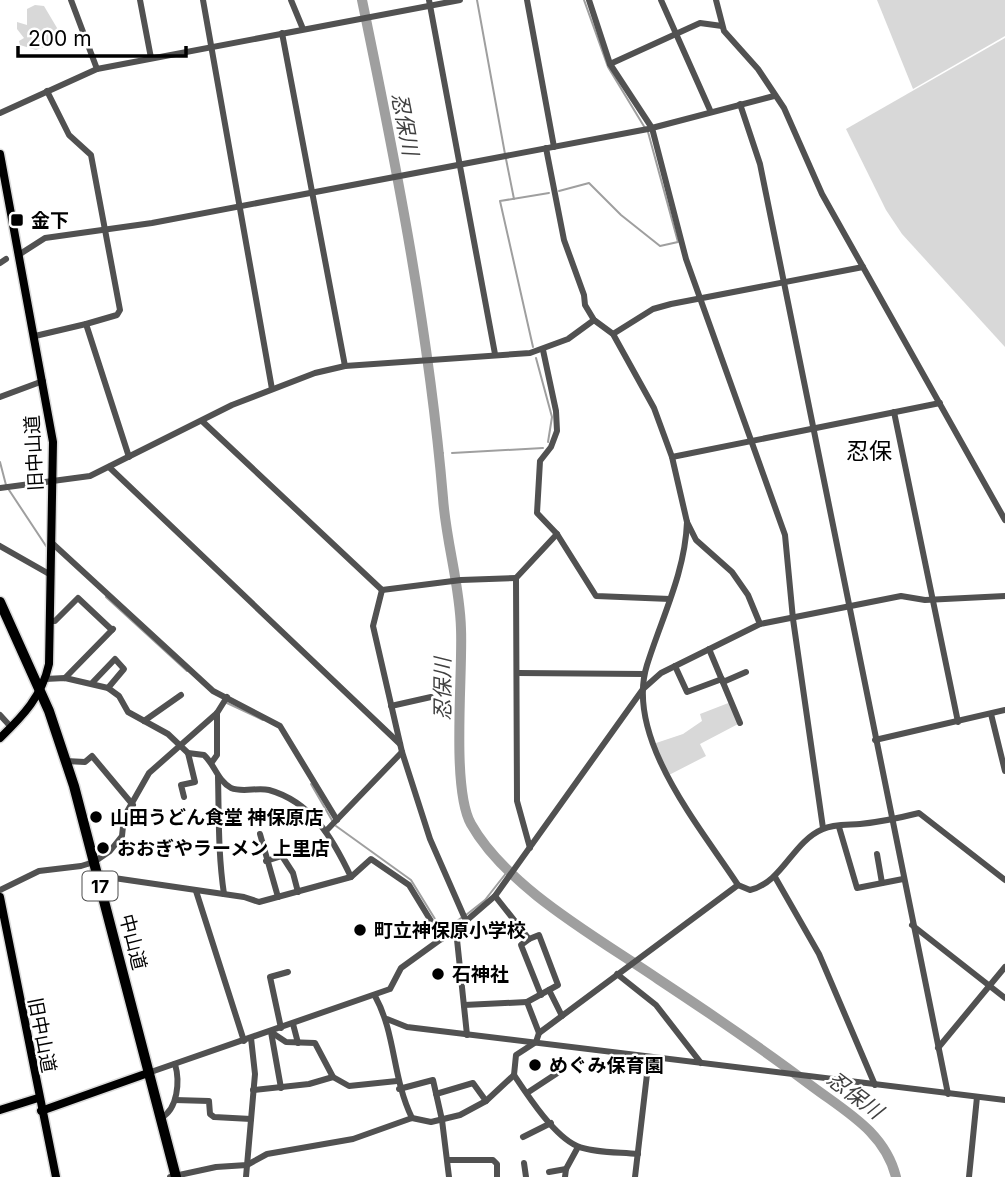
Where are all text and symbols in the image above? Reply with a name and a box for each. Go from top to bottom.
scale bar [18,14,186,58]
text: 200 m [28,26,92,51]
water label: 忍保川 [387,91,424,159]
place label: 金下 [31,209,69,232]
marker: 金下 [9,212,25,228]
street label: 旧中山道 [21,414,47,492]
district label: 忍保 [846,437,892,465]
water label: 忍保川 [430,656,455,721]
place label: 山田うどん食堂 神保原店 [110,806,324,829]
marker: 山田うどん食堂 神保原店 [88,809,104,825]
place label: おおぎやラーメン 上里店 [117,837,330,860]
marker: おおぎやラーメン 上里店 [95,840,111,856]
road number: 17 [82,872,118,900]
street label: 中山道 [115,912,151,972]
place label: 町立神保原小学校 [374,919,526,942]
marker: 町立神保原小学校 [352,922,368,938]
place label: 石神社 [452,963,509,986]
marker: 石神社 [430,966,446,982]
street label: 旧中山道 [23,995,61,1075]
place label: めぐみ保育園 [549,1054,664,1077]
marker: めぐみ保育園 [527,1057,543,1073]
water label: 忍保川 [822,1066,889,1125]

